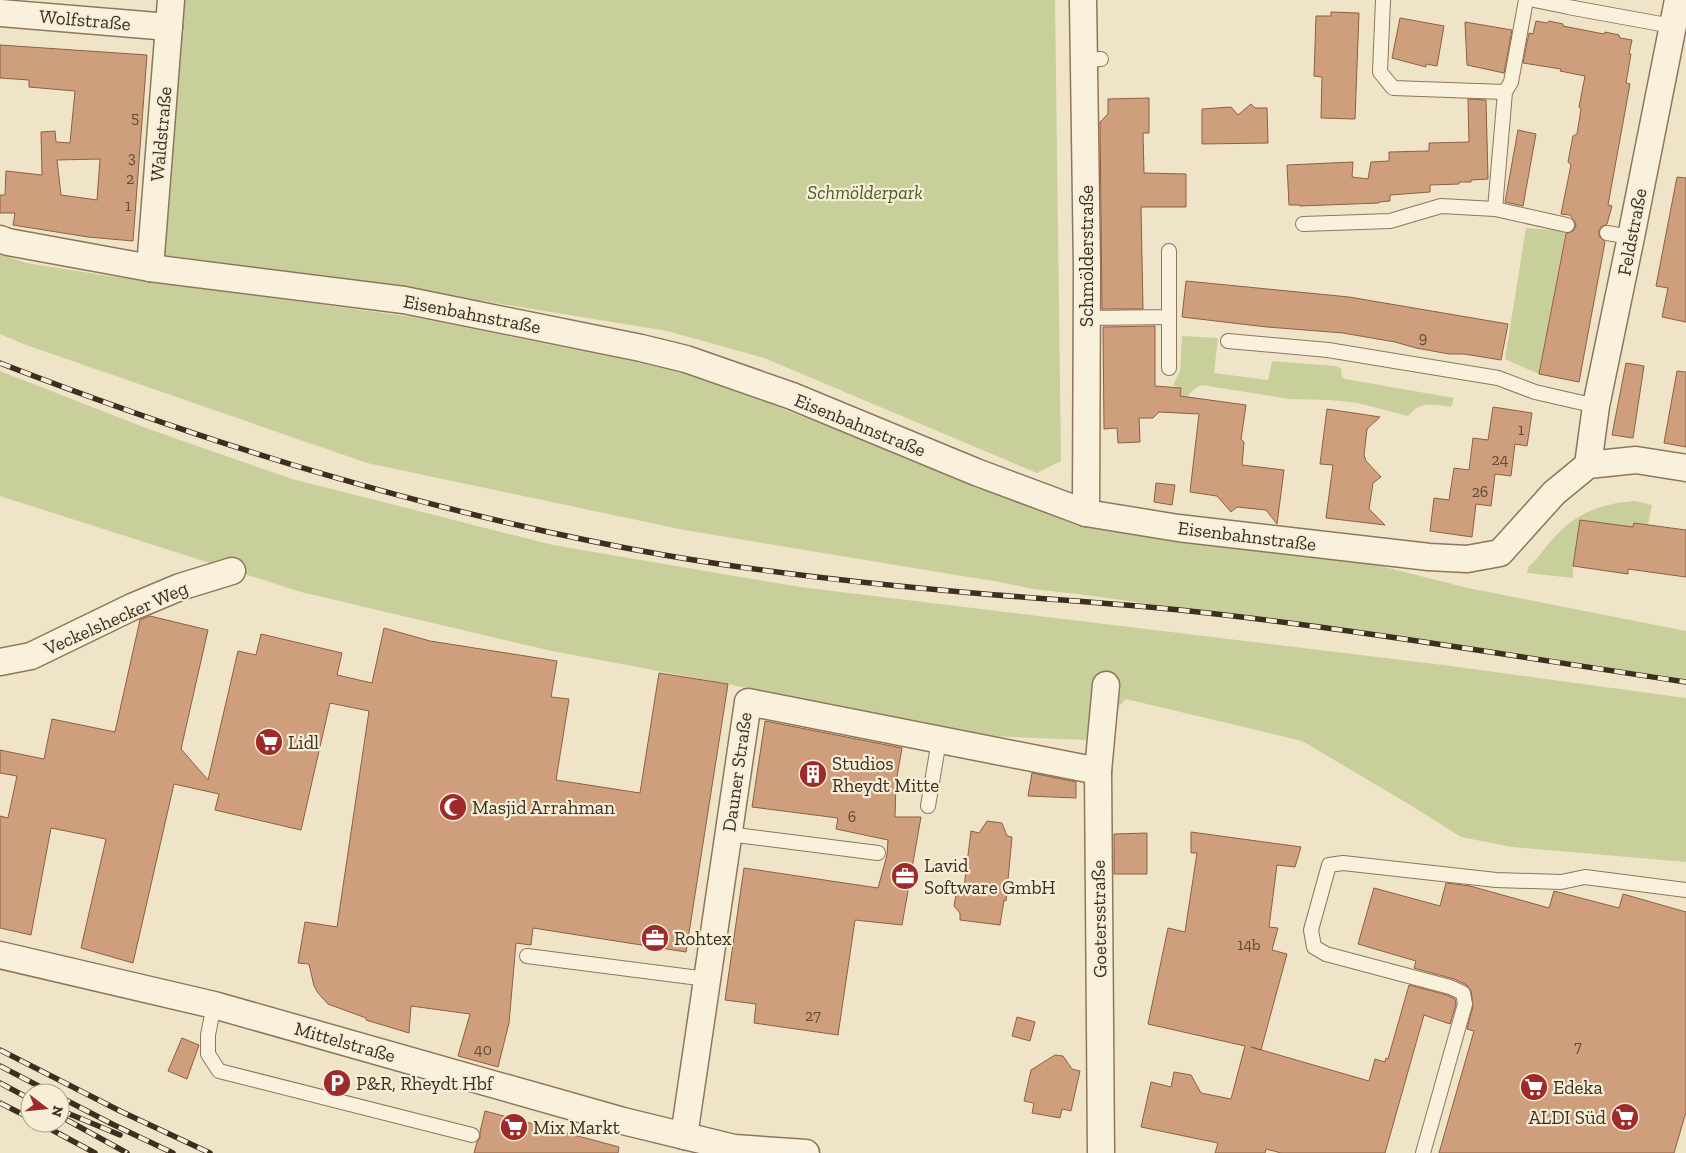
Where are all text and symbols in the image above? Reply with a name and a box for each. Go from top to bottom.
street label: Wolfstraße [38,5,132,35]
street label: Waldstraße [145,85,177,183]
house number: 5 [131,108,139,127]
house number: 3 [128,148,136,167]
house number: 2 [126,169,134,188]
park label: Schmölderpark [807,181,923,204]
street label: Schmölderstraße [1075,185,1098,327]
street label: Feldstraße [1612,186,1652,278]
house number: 1 [125,196,131,215]
street label: Eisenbahnstraße [401,289,543,339]
house number: 9 [1419,328,1427,347]
street label: Eisenbahnstraße [791,388,929,462]
house number: 1 [1518,420,1524,439]
house number: 24 [1492,450,1509,469]
house number: 26 [1472,482,1488,501]
street label: Eisenbahnstraße [1176,516,1318,556]
street label: Veckelshecker Weg [40,576,192,660]
street label: Dauner Straße [717,711,757,833]
supermarket icon: Lidl [254,727,284,757]
place label: Lidl [288,731,319,754]
place label: Studios Rheydt Mitte [832,752,939,797]
building icon: Studios Rheydt Mitte [798,759,828,789]
mosque icon: Masjid Arrahman [438,792,468,822]
place label: Masjid Arrahman [472,796,615,819]
house number: 6 [848,807,856,826]
place label: Lavid Software GmbH [924,854,1056,899]
street label: Goetersstraße [1086,860,1112,978]
office icon: Lavid Software GmbH [890,861,920,891]
office icon: Rohtex [640,923,670,953]
place label: Rohtex [674,927,732,950]
house number: 14b [1237,935,1261,954]
house number: 27 [805,1006,821,1025]
street label: Mittelstraße [292,1017,398,1067]
house number: 7 [1574,1037,1582,1056]
house number: 40 [474,1040,492,1059]
parking icon: P&R, Rheydt Hbf [322,1068,352,1098]
place label: P&R, Rheydt Hbf [356,1072,495,1095]
supermarket icon: Edeka [1519,1072,1549,1102]
place label: Edeka [1553,1076,1603,1099]
north arrow [20,1083,70,1133]
supermarket icon: ALDI Süd [1610,1102,1640,1132]
text: N [47,1104,67,1119]
place label: ALDI Süd [1528,1106,1607,1129]
supermarket icon: Mix Markt [499,1112,529,1142]
place label: Mix Markt [533,1116,620,1139]

